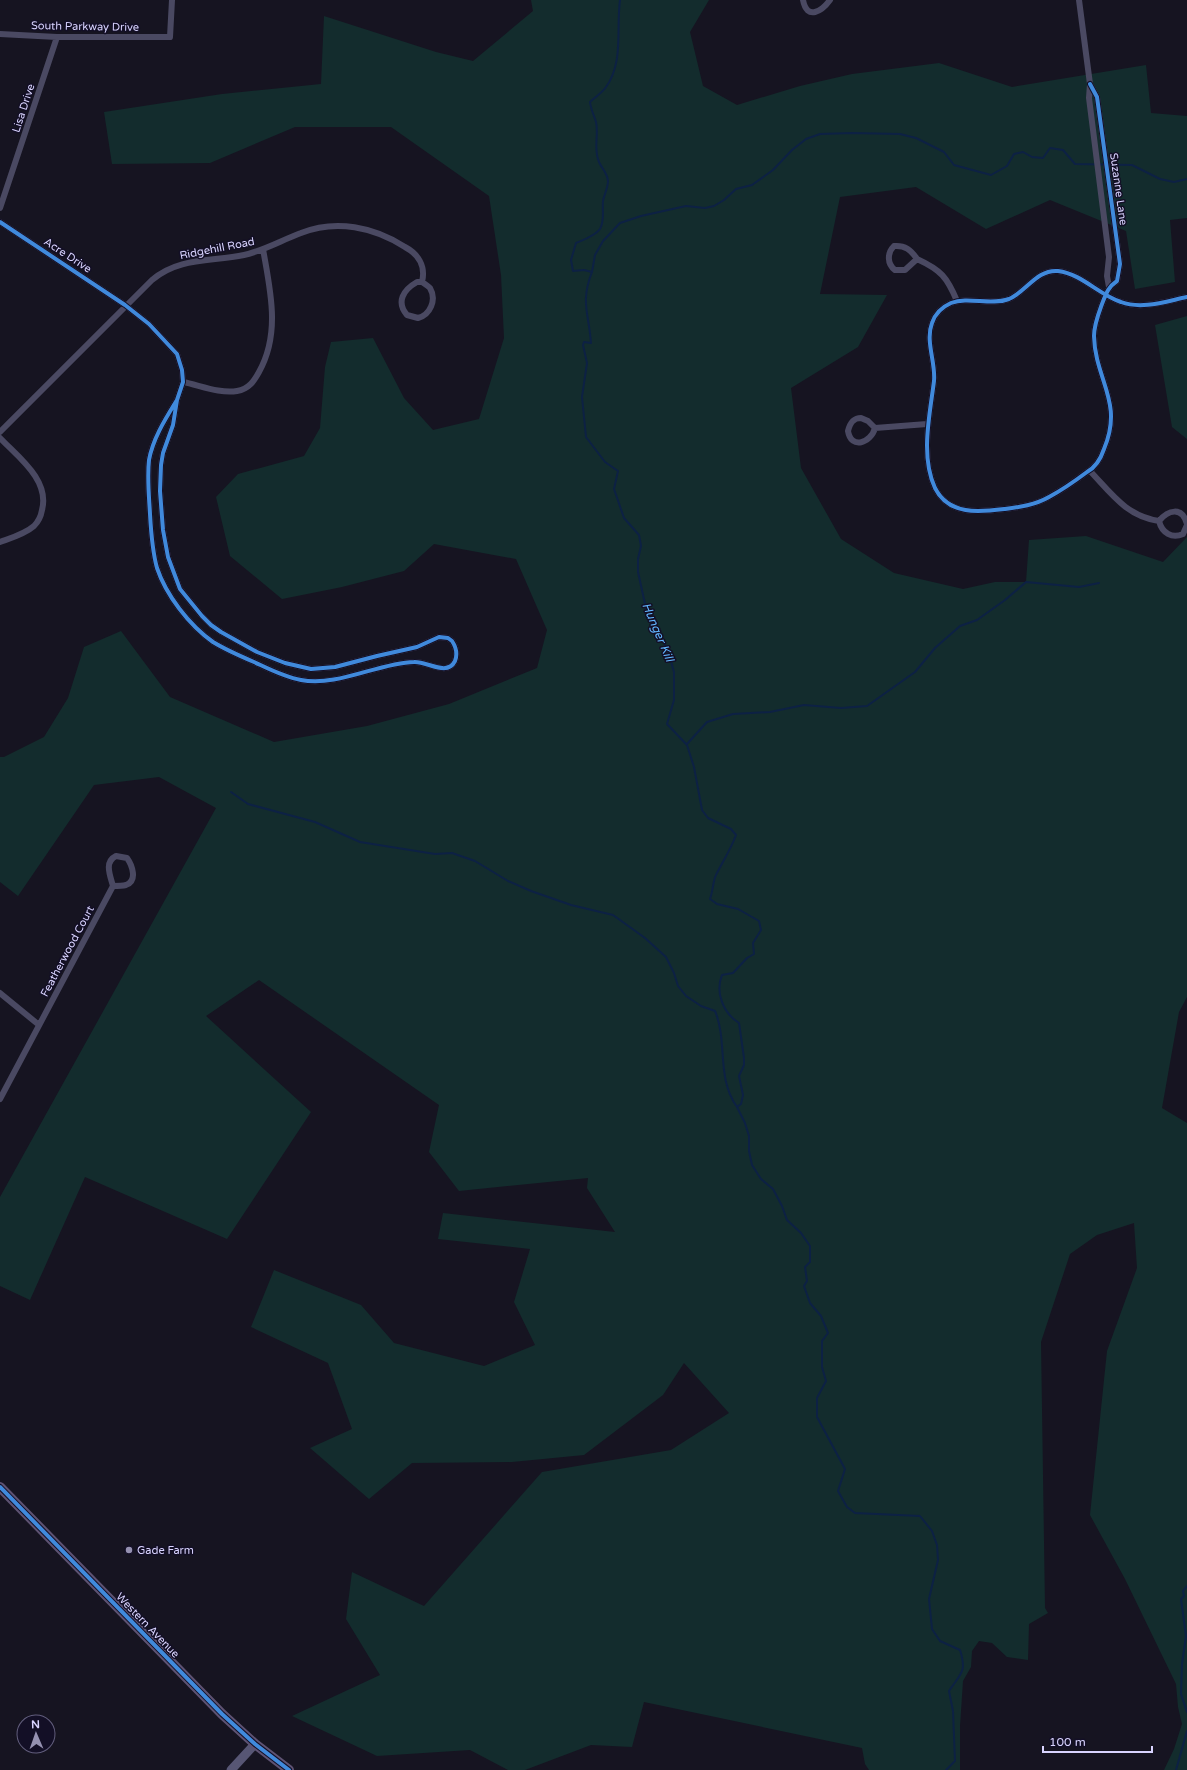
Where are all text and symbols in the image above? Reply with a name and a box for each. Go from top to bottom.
street label: South Parkway Drive [31,19,139,34]
street label: Lisa Drive [9,82,37,134]
street label: Suzanne Lane [1107,152,1130,226]
street label: Acre Drive [41,235,94,276]
street label: Ridgehill Road [178,235,256,262]
water label: Hunger Kill [639,600,677,665]
street label: Featherwood Court [38,904,97,999]
place label: Gade Farm [137,1544,194,1557]
marker: Gade Farm [124,1545,134,1555]
street label: Western Avenue [113,1590,182,1661]
north arrow [16,1714,56,1754]
text: N [31,1718,40,1731]
scale bar [1043,1728,1152,1754]
text: 100 m [1049,1735,1086,1749]

